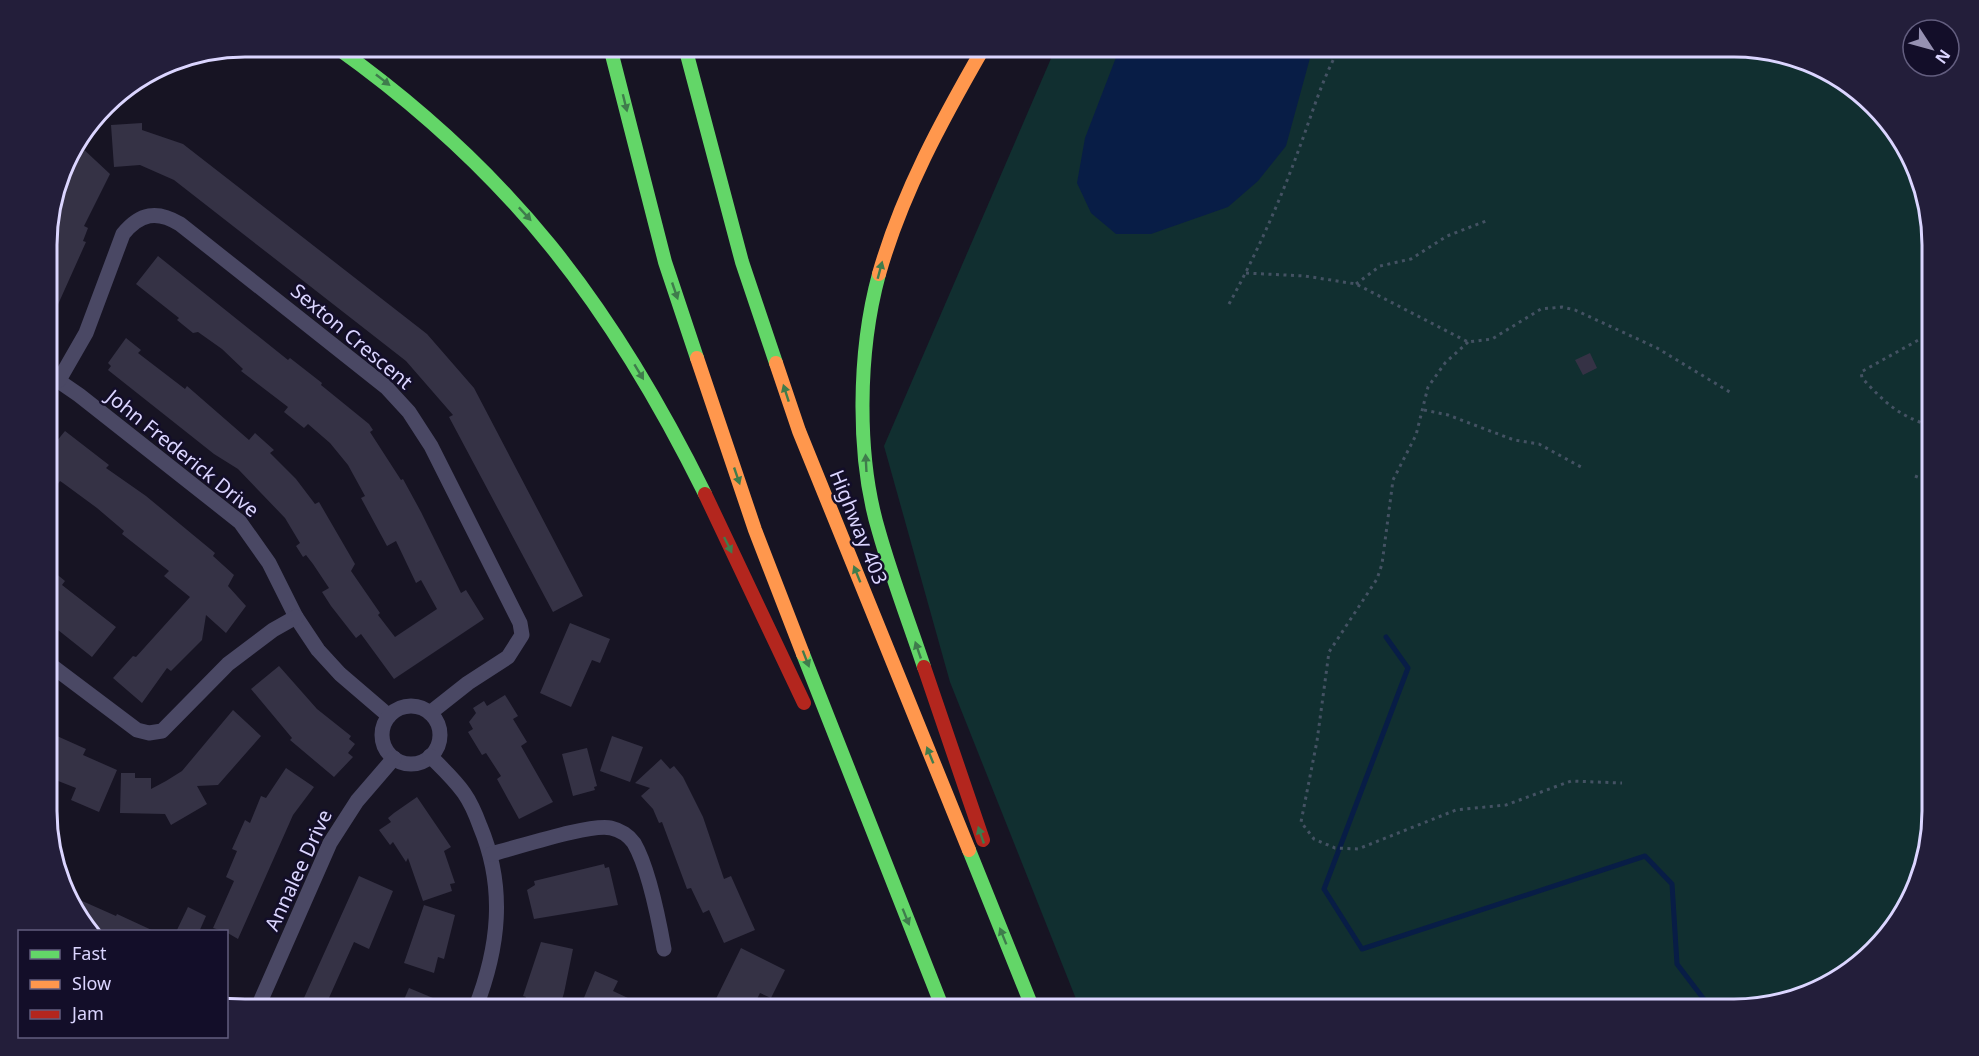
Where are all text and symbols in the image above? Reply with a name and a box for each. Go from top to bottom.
north arrow [1901,18,1961,78]
text: N [1930,45,1956,69]
one-way arrow [376,74,391,86]
one-way arrow [620,94,630,112]
one-way arrow [517,207,531,221]
one-way arrow [876,261,886,279]
street label: Sexton Crescent [285,277,419,395]
one-way arrow [671,282,681,300]
one-way arrow [633,364,644,380]
street label: John Frederick Drive [100,382,265,523]
one-way arrow [781,384,790,402]
one-way arrow [861,454,870,473]
street label: Highway 403 [824,466,894,588]
one-way arrow [733,467,743,485]
one-way arrow [724,537,733,554]
one-way arrow [852,565,862,583]
one-way arrow [913,641,923,659]
one-way arrow [801,650,811,668]
one-way arrow [925,746,934,764]
street label: Annalee Drive [258,805,338,935]
one-way arrow [976,826,986,844]
one-way arrow [902,908,912,926]
one-way arrow [998,927,1007,945]
legend [18,930,228,1038]
text: Fast [72,941,107,965]
text: Slow [72,971,111,995]
text: Jam [70,1001,104,1025]

